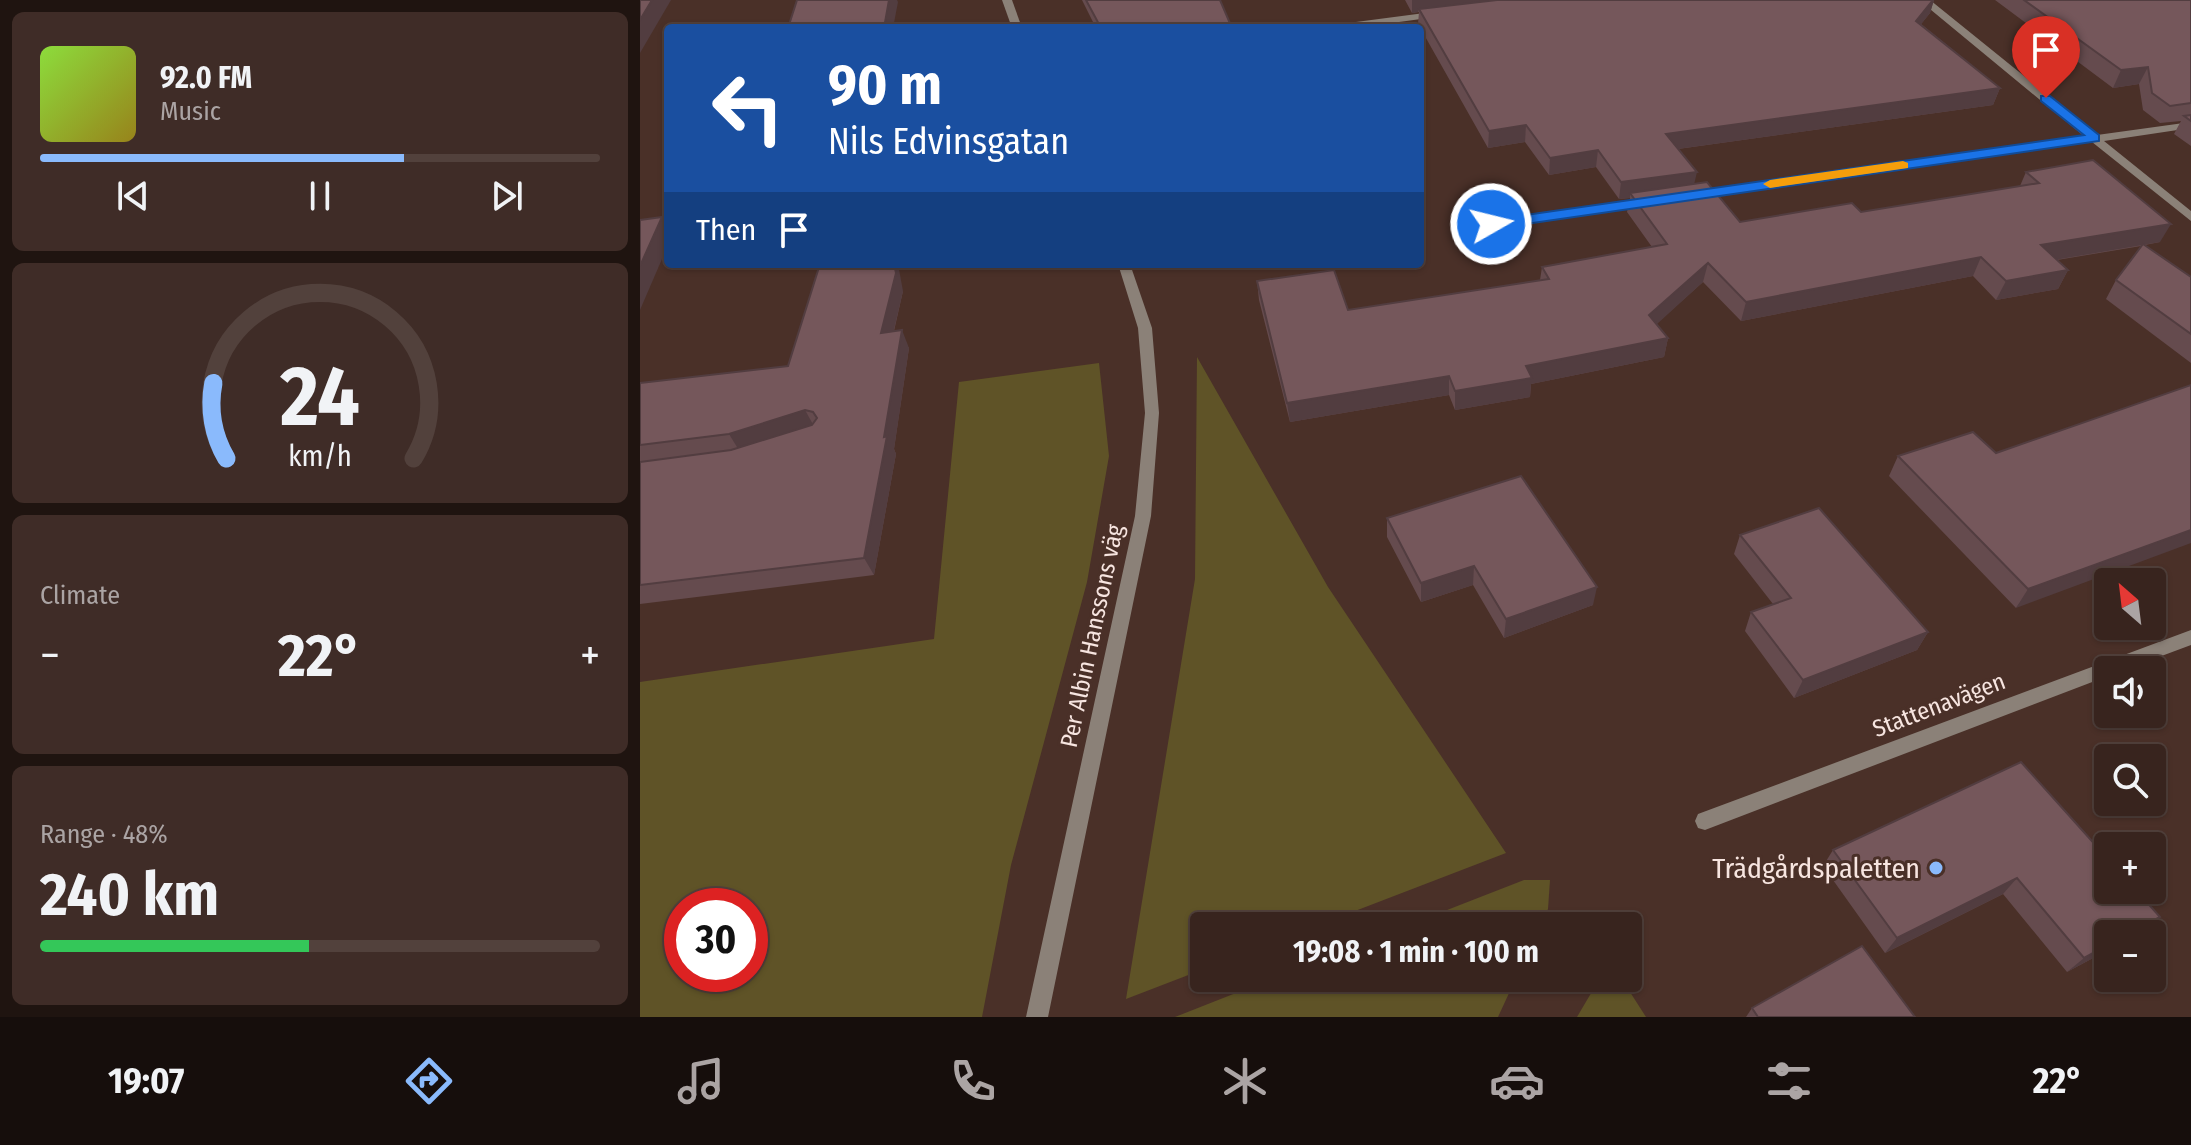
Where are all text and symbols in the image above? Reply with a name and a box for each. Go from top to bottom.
pin [2012,16,2080,98]
icon: arrive [2024,28,2068,72]
text: 90 m [828,52,942,119]
icon: left [696,56,800,160]
text: 92.0 FM [160,60,252,96]
text: Music [160,96,221,127]
text: Nils Edvinsgatan [828,120,1069,164]
icon: previous [111,174,155,218]
icon: pause [298,174,342,218]
icon: next [485,174,529,218]
position arrow [1449,182,1533,266]
icon: arrive [772,208,816,252]
text: Then [696,212,756,248]
text: 24 [279,346,360,446]
text: km/h [288,439,352,474]
street label: Per Albin Hanssons väg [1055,521,1129,750]
north arrow [2094,568,2166,640]
map controls [2094,568,2166,992]
text: Climate [40,580,120,611]
text: 22° [278,620,362,692]
text: − [40,629,60,682]
text: + [580,629,600,682]
button: sound [2094,656,2166,728]
street label: Stattenavägen [1869,667,2009,743]
button: search [2094,744,2166,816]
text: Range · 48% [40,819,168,850]
button: + [2094,832,2166,904]
place label: Trädgårdspaletten [1712,852,1920,885]
text: 240 km [40,859,219,931]
marker: Trädgårdspaletten [1927,859,1945,877]
speed limit sign: 30 [664,888,768,992]
button: − [2094,920,2166,992]
text: 19:08 · 1 min · 100 m [1293,934,1539,970]
icon: directions [401,1053,457,1109]
icon: music [673,1053,729,1109]
icon: phone [945,1053,1001,1109]
icon: climate [1217,1053,1273,1109]
icon: car [1489,1053,1545,1109]
icon: filters [1761,1053,1817,1109]
text: 19:07 [108,1059,184,1103]
text: 22° [2033,1059,2083,1103]

